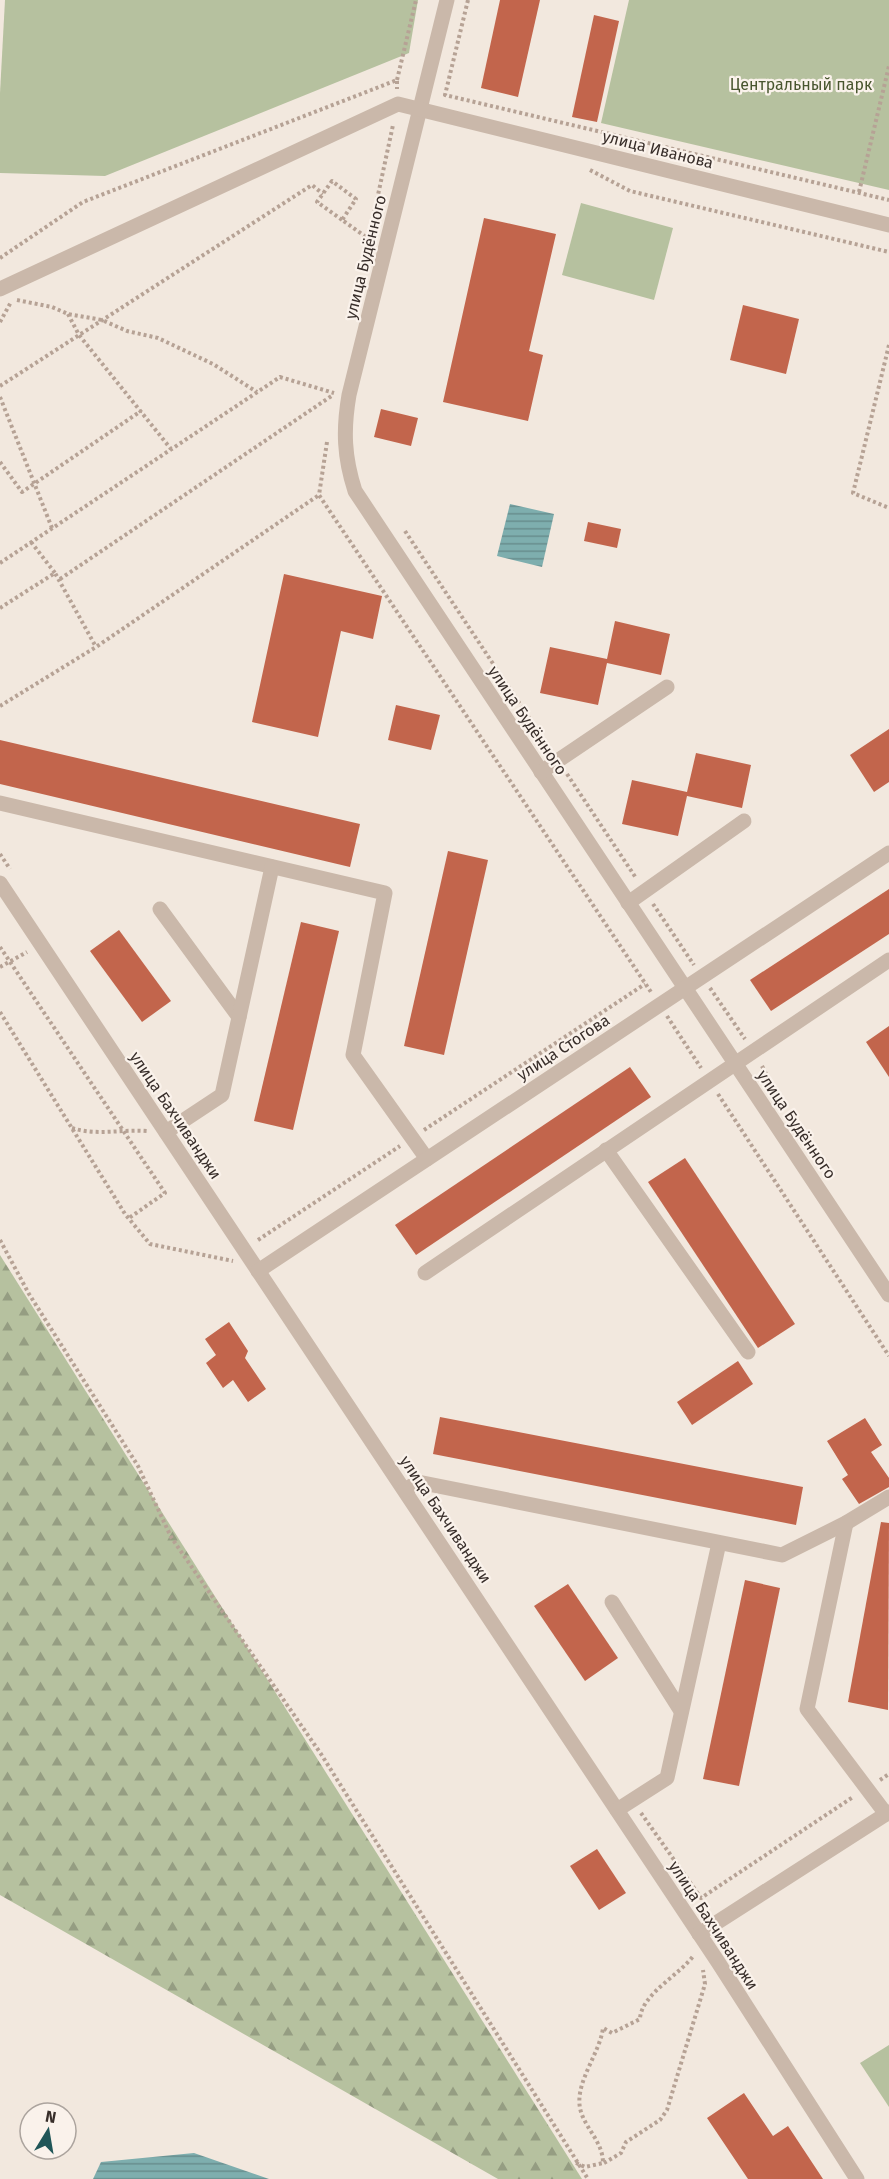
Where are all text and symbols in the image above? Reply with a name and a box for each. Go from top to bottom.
park label: Центральный парк [730,75,873,94]
street label: улица Иванова [600,127,715,172]
street label: улица Будённого [341,193,390,321]
street label: улица Будённого [484,662,571,778]
street label: улица Стогова [513,1010,613,1084]
street label: улица Бахчиванджи [126,1048,225,1183]
street label: улица Будённого [753,1066,840,1182]
street label: улица Бахчиванджи [396,1452,495,1587]
street label: улица Бахчиванджи [665,1857,762,1993]
north arrow [18,2101,78,2161]
text: N [44,2106,58,2127]

